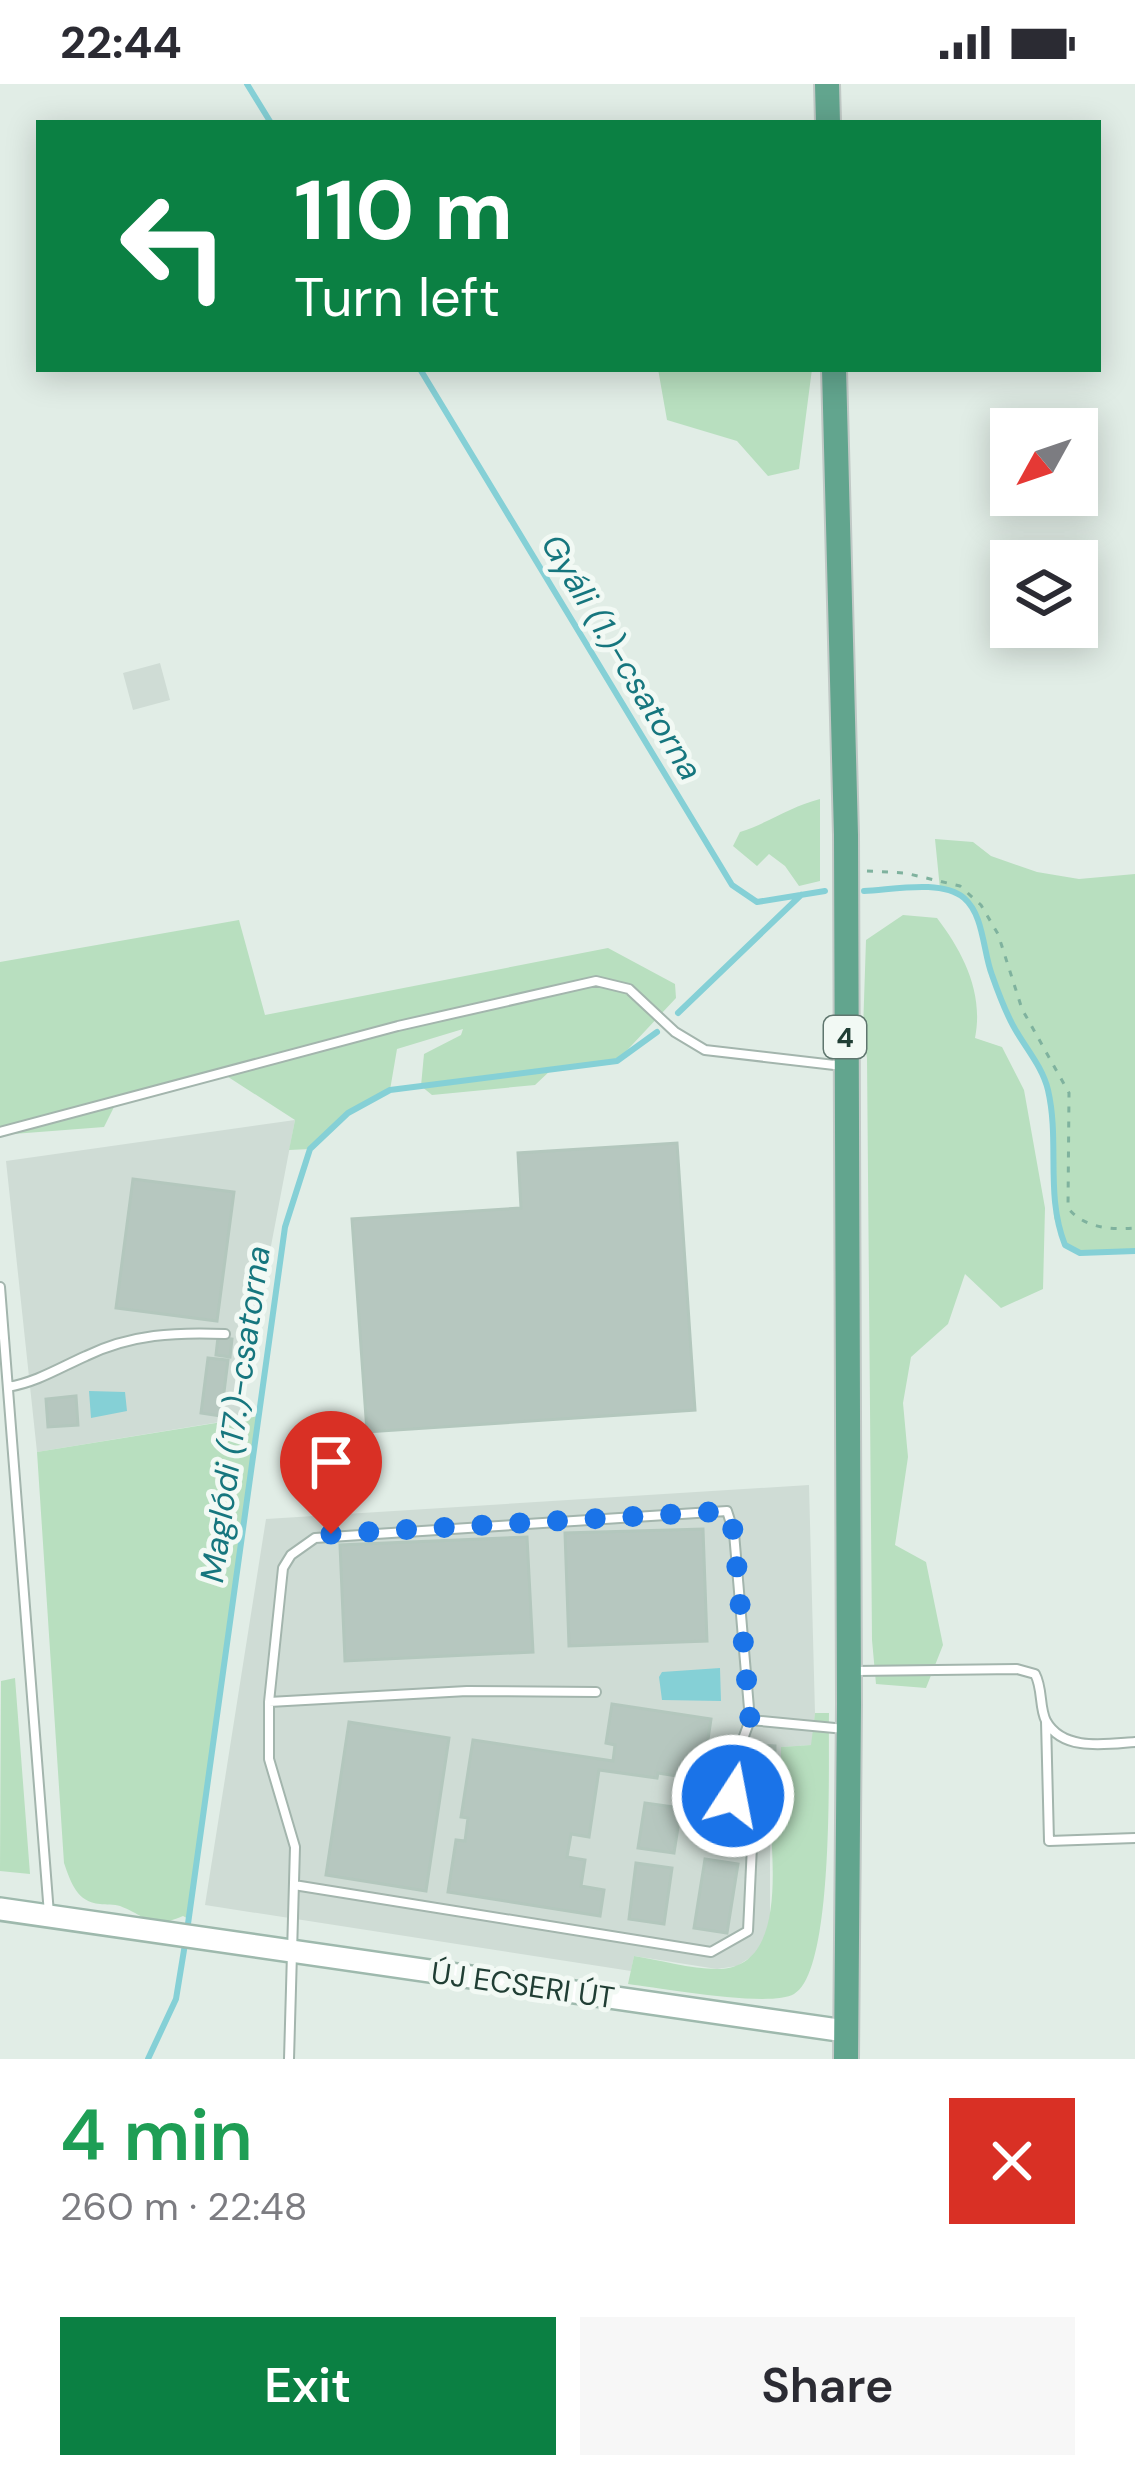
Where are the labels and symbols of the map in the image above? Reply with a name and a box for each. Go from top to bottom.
north arrow [990,408,1098,516]
water label: Gyáli (1.)-csatorna [532,526,712,788]
road number: 4 [824,1016,866,1058]
water label: Maglódi (17.)-csatorna [190,1243,280,1585]
pin [280,1411,382,1534]
position arrow [670,1733,796,1859]
street label: ÚJ ECSERI ÚT [429,1953,617,2017]

